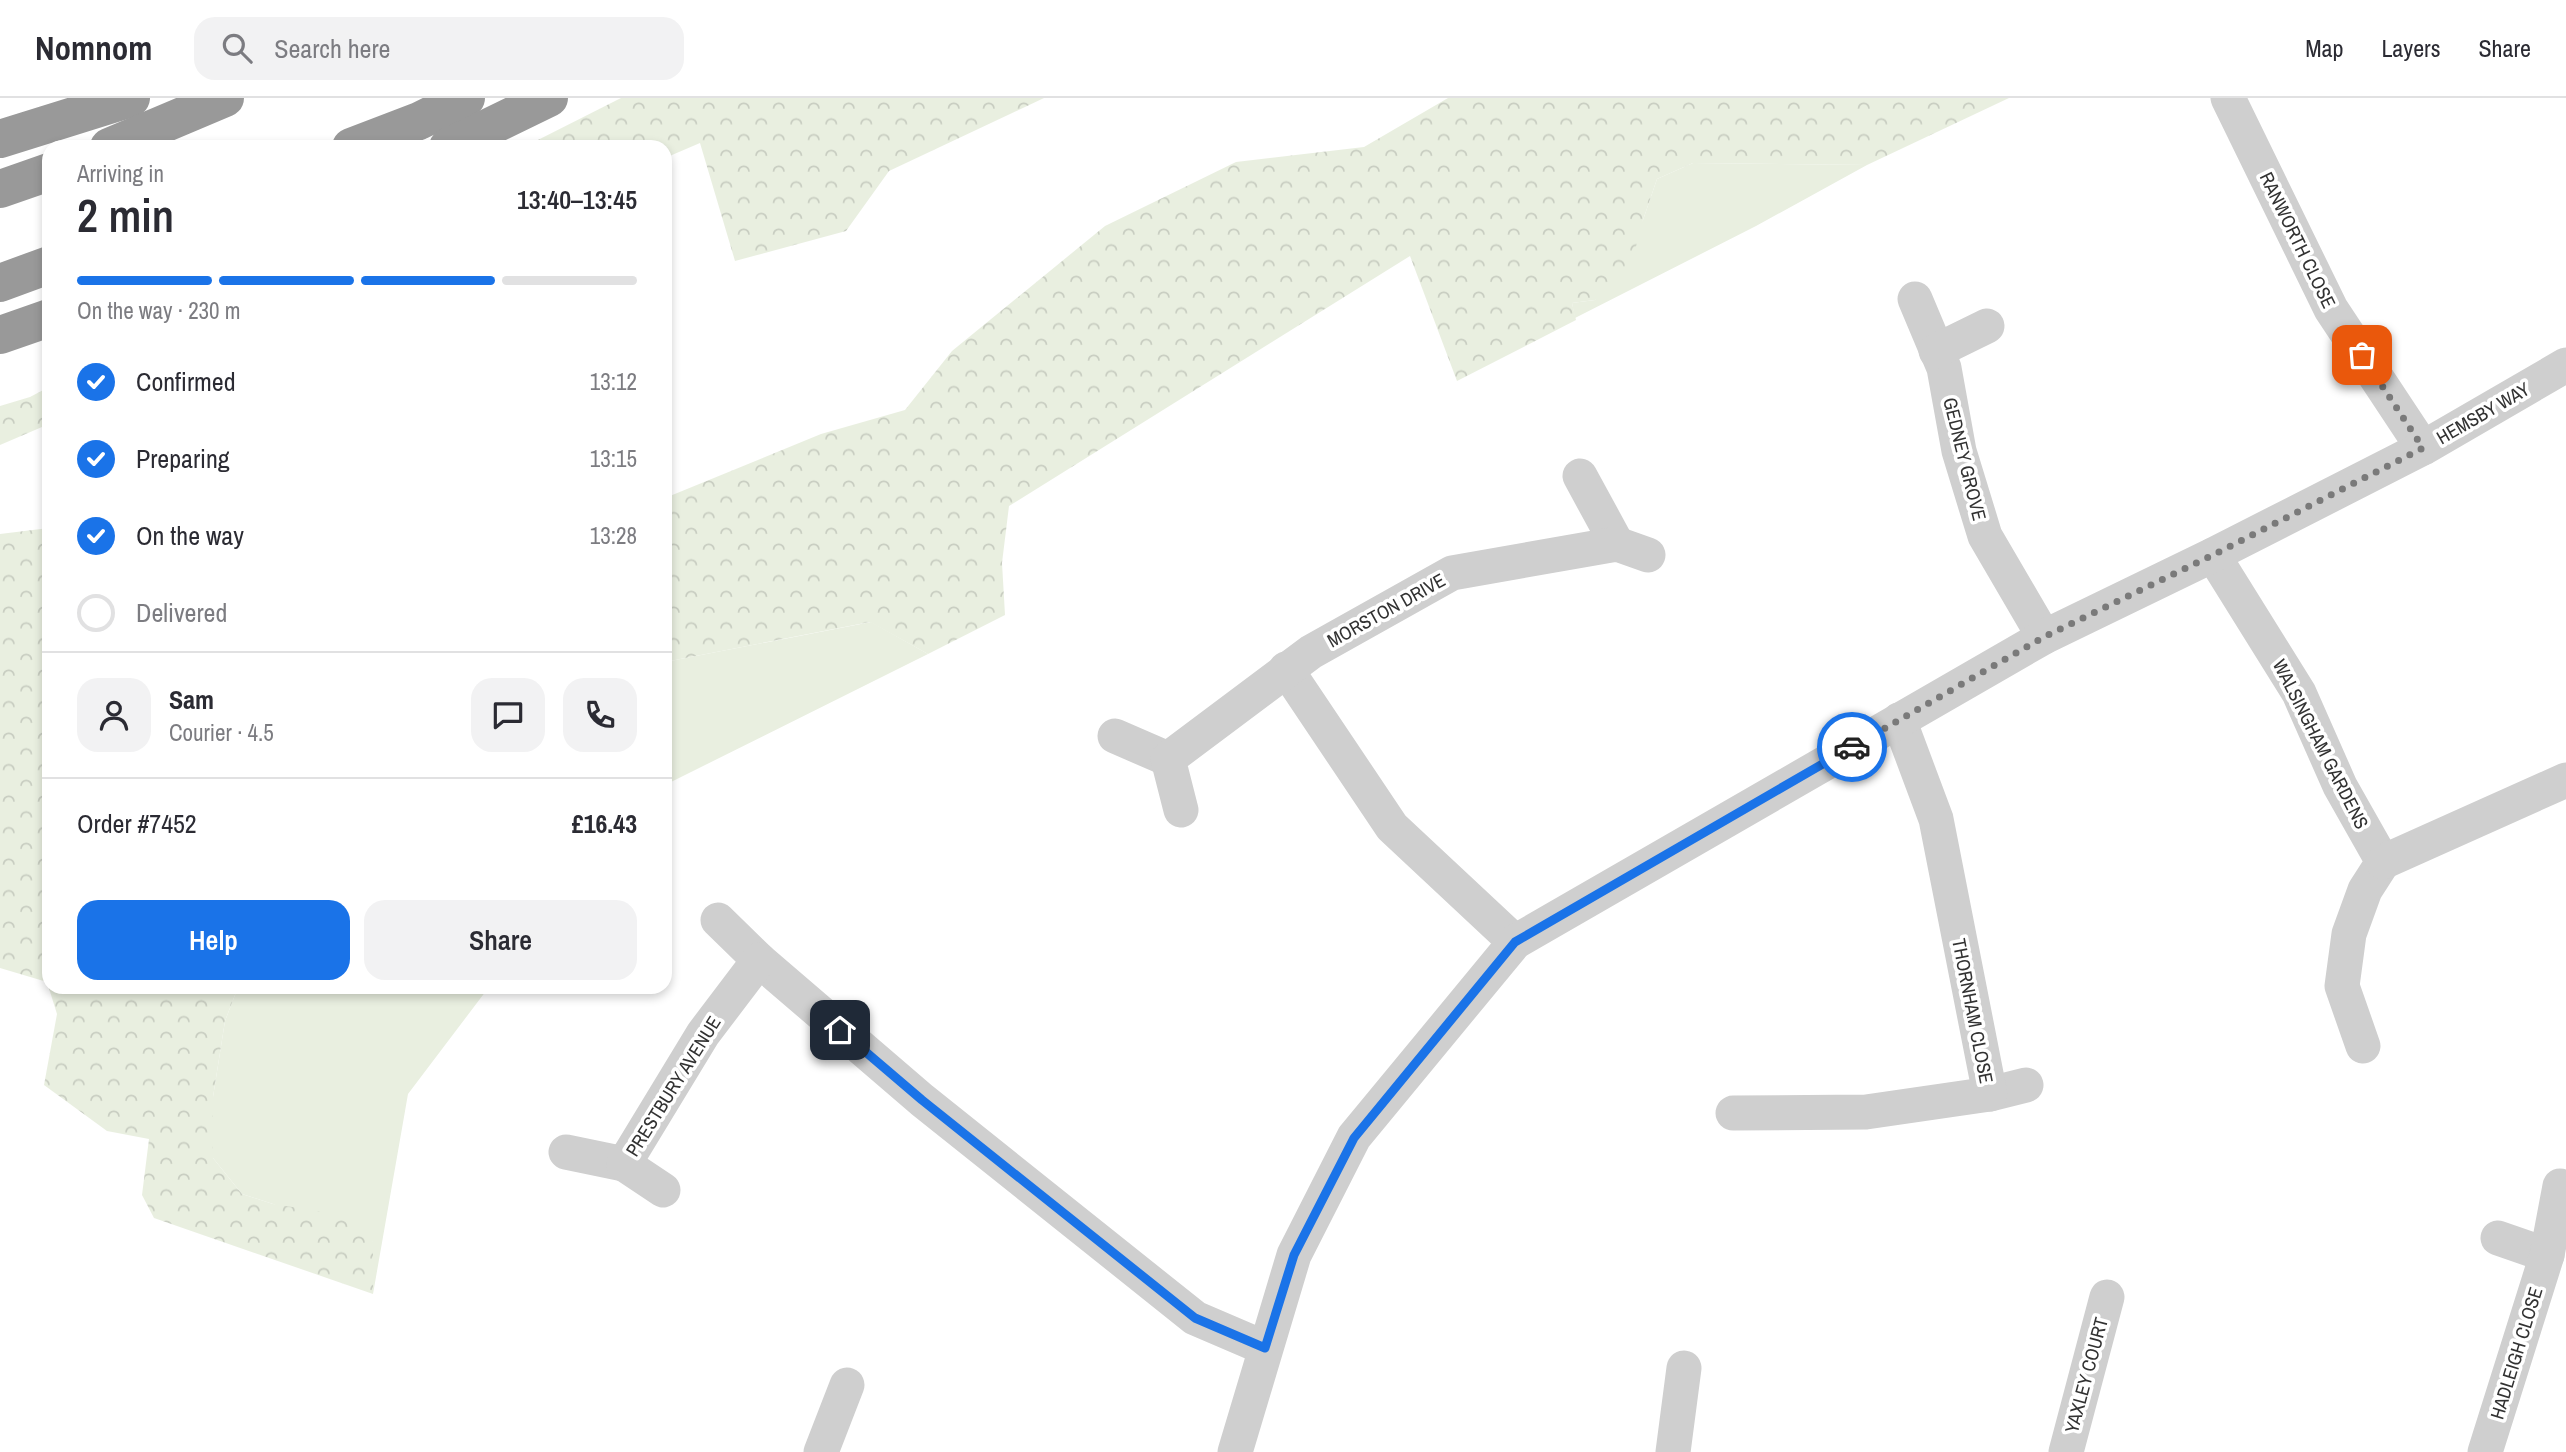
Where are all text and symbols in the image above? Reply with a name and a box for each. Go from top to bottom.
search box [194,17,684,80]
text: Nomnom [35,26,152,70]
icon: search [218,29,256,67]
text: Search here [274,31,390,66]
text: Map [2305,32,2343,64]
text: Layers [2381,32,2440,64]
text: Share [2478,32,2531,64]
text: Arriving in [77,158,164,189]
street label: RANWORTH CLOSE [2254,168,2342,312]
text: 13:40–13:45 [517,182,637,217]
text: 2 min [77,184,174,246]
text: On the way · 230 m [77,295,241,326]
pin [2332,325,2392,385]
icon: bag [2343,336,2381,374]
icon: check [77,363,115,401]
text: Confirmed [136,364,236,399]
text: 13:12 [590,366,637,397]
street label: HEMSBY WAY [2432,376,2535,450]
street label: GEDNEY GROVE [1937,395,1993,523]
icon: check [77,440,115,478]
text: Preparing [136,441,230,476]
text: 13:15 [590,443,637,474]
icon: check [77,517,115,555]
text: On the way [136,518,244,553]
text: 13:28 [590,520,637,551]
street label: MORSTON DRIVE [1322,567,1450,653]
text: Delivered [136,595,227,630]
street label: WALSINGHAM GARDENS [2267,655,2375,833]
button: person [77,678,151,752]
button: chat [471,678,545,752]
button: phone [563,678,637,752]
text: Sam [169,682,214,717]
courier [1817,712,1887,782]
text: Courier · 4.5 [169,717,274,748]
icon: car [1833,728,1871,766]
text: Order #7452 [77,806,197,841]
text: £16.43 [572,806,637,841]
button: Help [77,900,350,980]
button: Share [364,900,637,980]
street label: THORNHAM CLOSE [1946,936,2000,1086]
pin [810,1000,870,1060]
street label: PRESTBURY AVENUE [619,1011,727,1161]
icon: home [821,1011,859,1049]
street label: HADLEIGH CLOSE [2484,1284,2548,1422]
street label: YAXLEY COURT [2058,1314,2114,1436]

